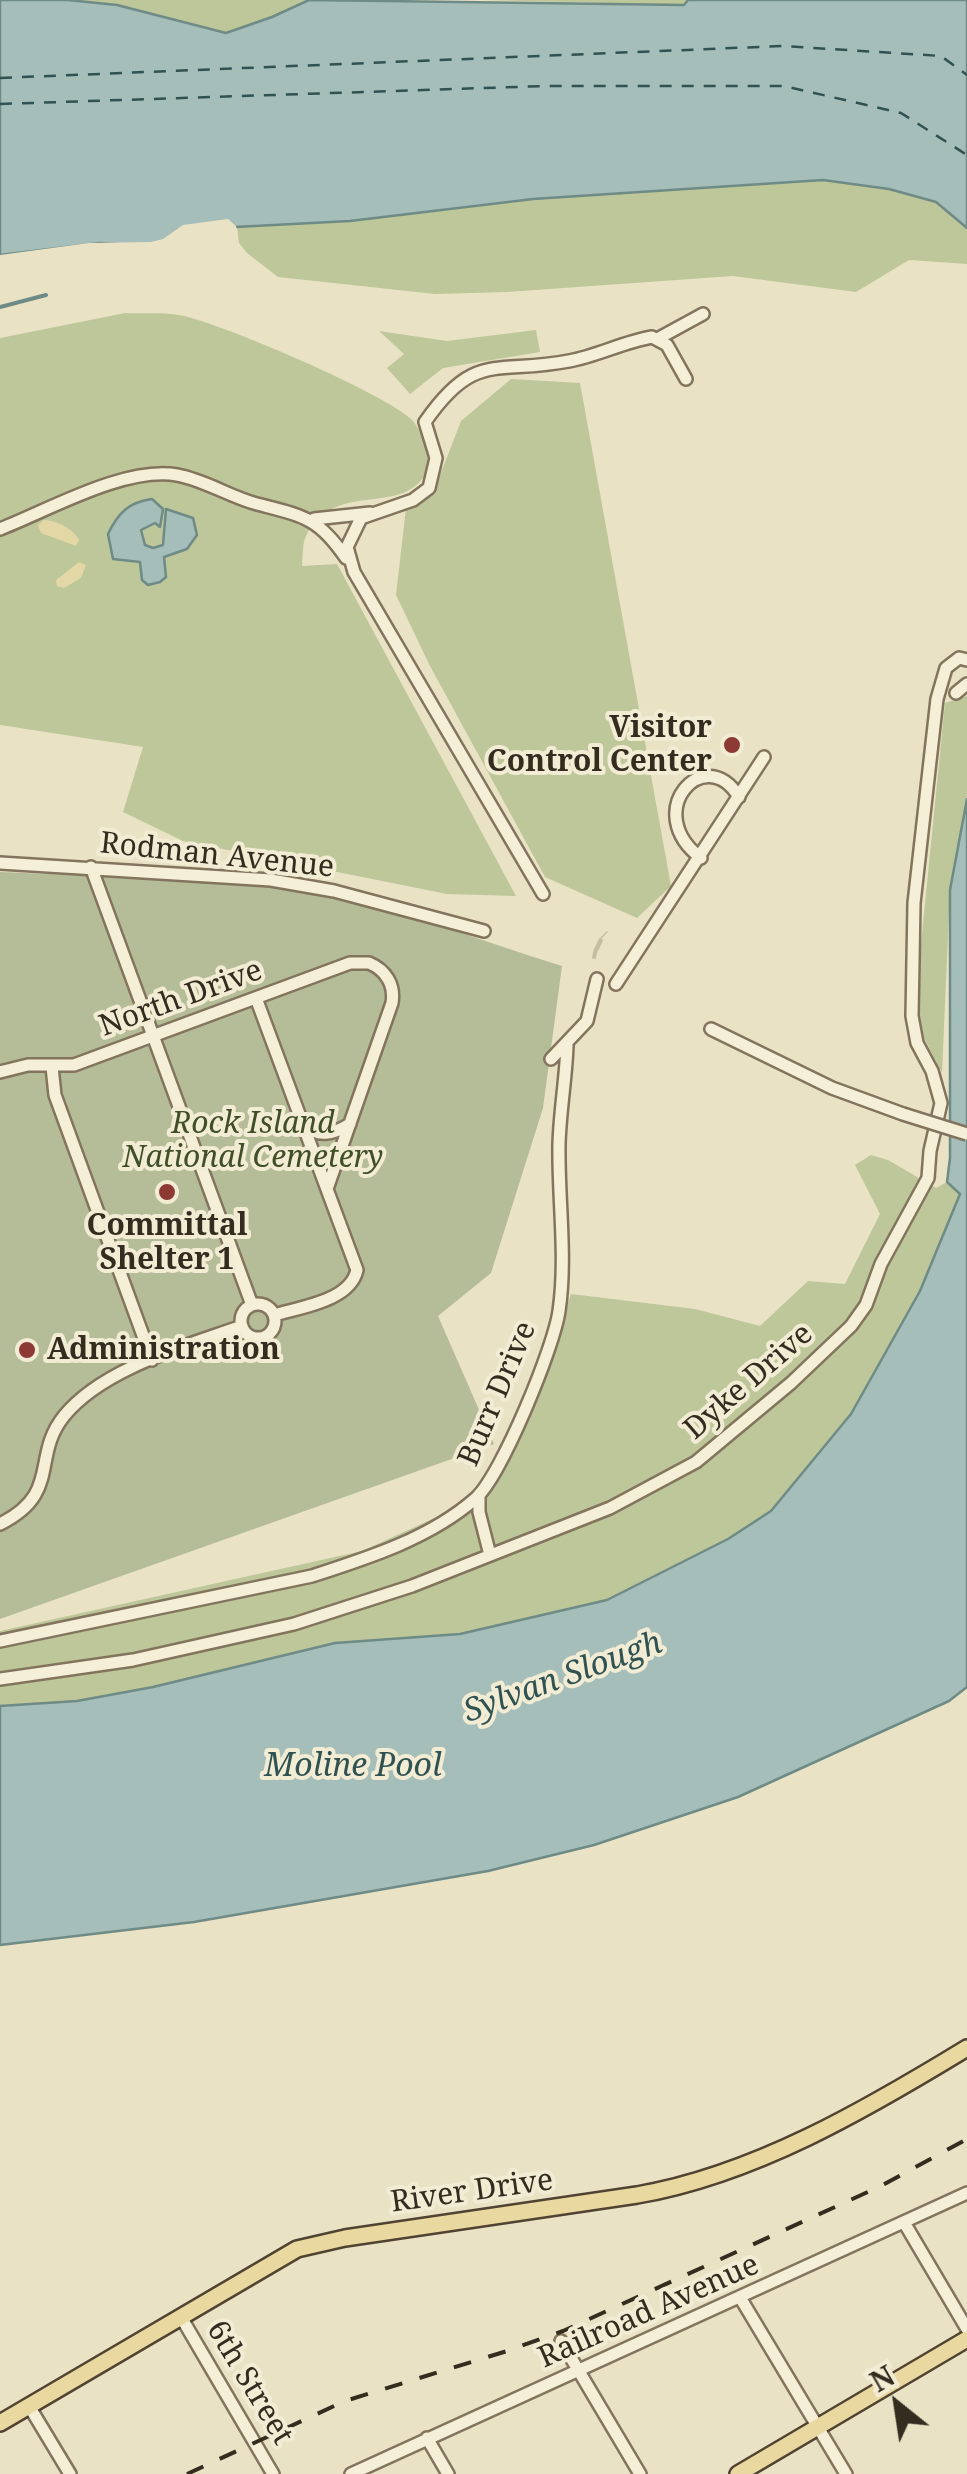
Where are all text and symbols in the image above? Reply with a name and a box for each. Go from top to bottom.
place label: Visitor Control Center [487,710,712,780]
marker: Visitor Control Center [721,734,743,756]
street label: Rodman Avenue [98,826,336,886]
street label: North Drive [95,953,267,1045]
park label: Rock Island National Cemetery [123,1106,383,1176]
marker: Committal Shelter 1 [156,1181,178,1203]
place label: Committal Shelter 1 [86,1208,248,1278]
street label: Burr Drive [451,1316,545,1472]
street label: Dyke Drive [677,1316,821,1448]
place label: Administration [47,1332,280,1368]
marker: Administration [16,1339,38,1361]
water label: Sylvan Slough [459,1624,667,1732]
water label: Moline Pool [264,1748,442,1786]
street label: River Drive [388,2163,556,2221]
street label: Railroad Avenue [533,2247,765,2377]
street label: 6th Street [198,2315,300,2451]
north arrow [847,2354,947,2454]
text: N [863,2356,901,2400]

